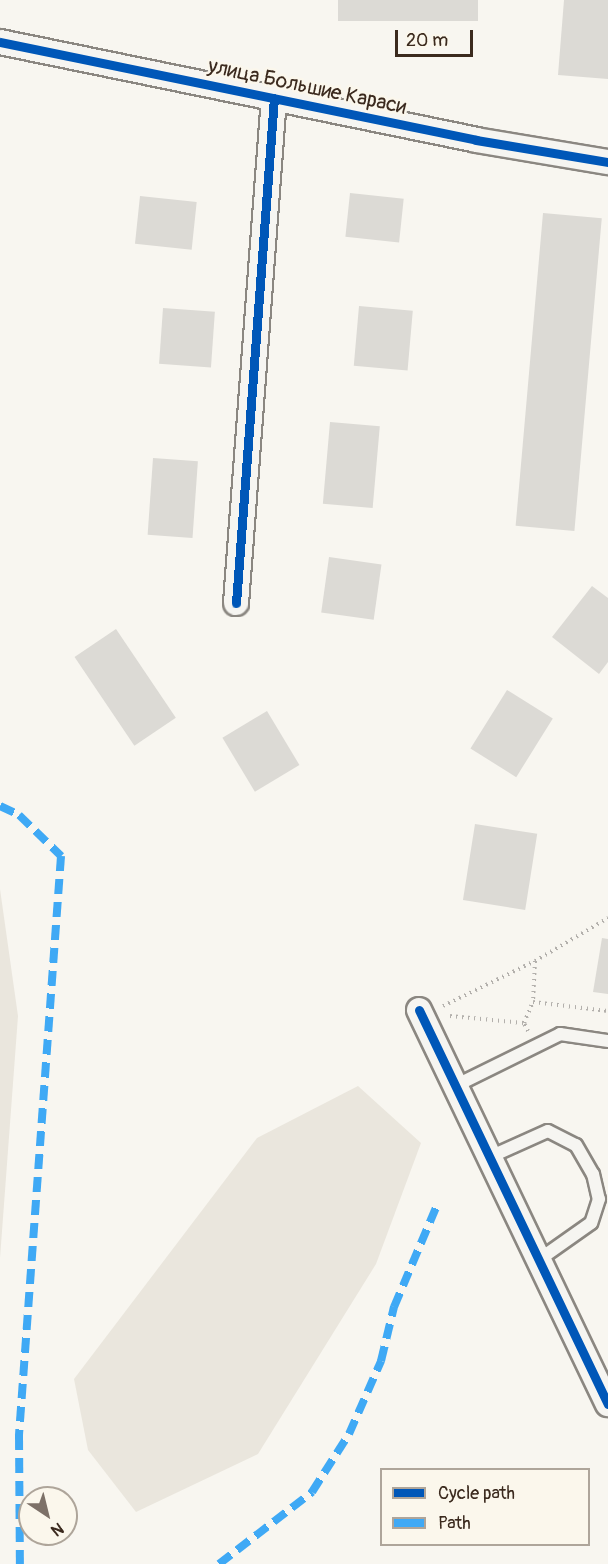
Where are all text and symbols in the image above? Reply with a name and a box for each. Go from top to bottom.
scale bar [398,18,476,56]
text: 20 m [406,29,448,52]
street label: улица Большие Караси [206,54,408,120]
legend [380,1468,590,1546]
text: Cycle path [438,1482,515,1505]
north arrow [18,1486,78,1546]
text: Path [438,1512,471,1535]
text: N [47,1518,67,1540]

